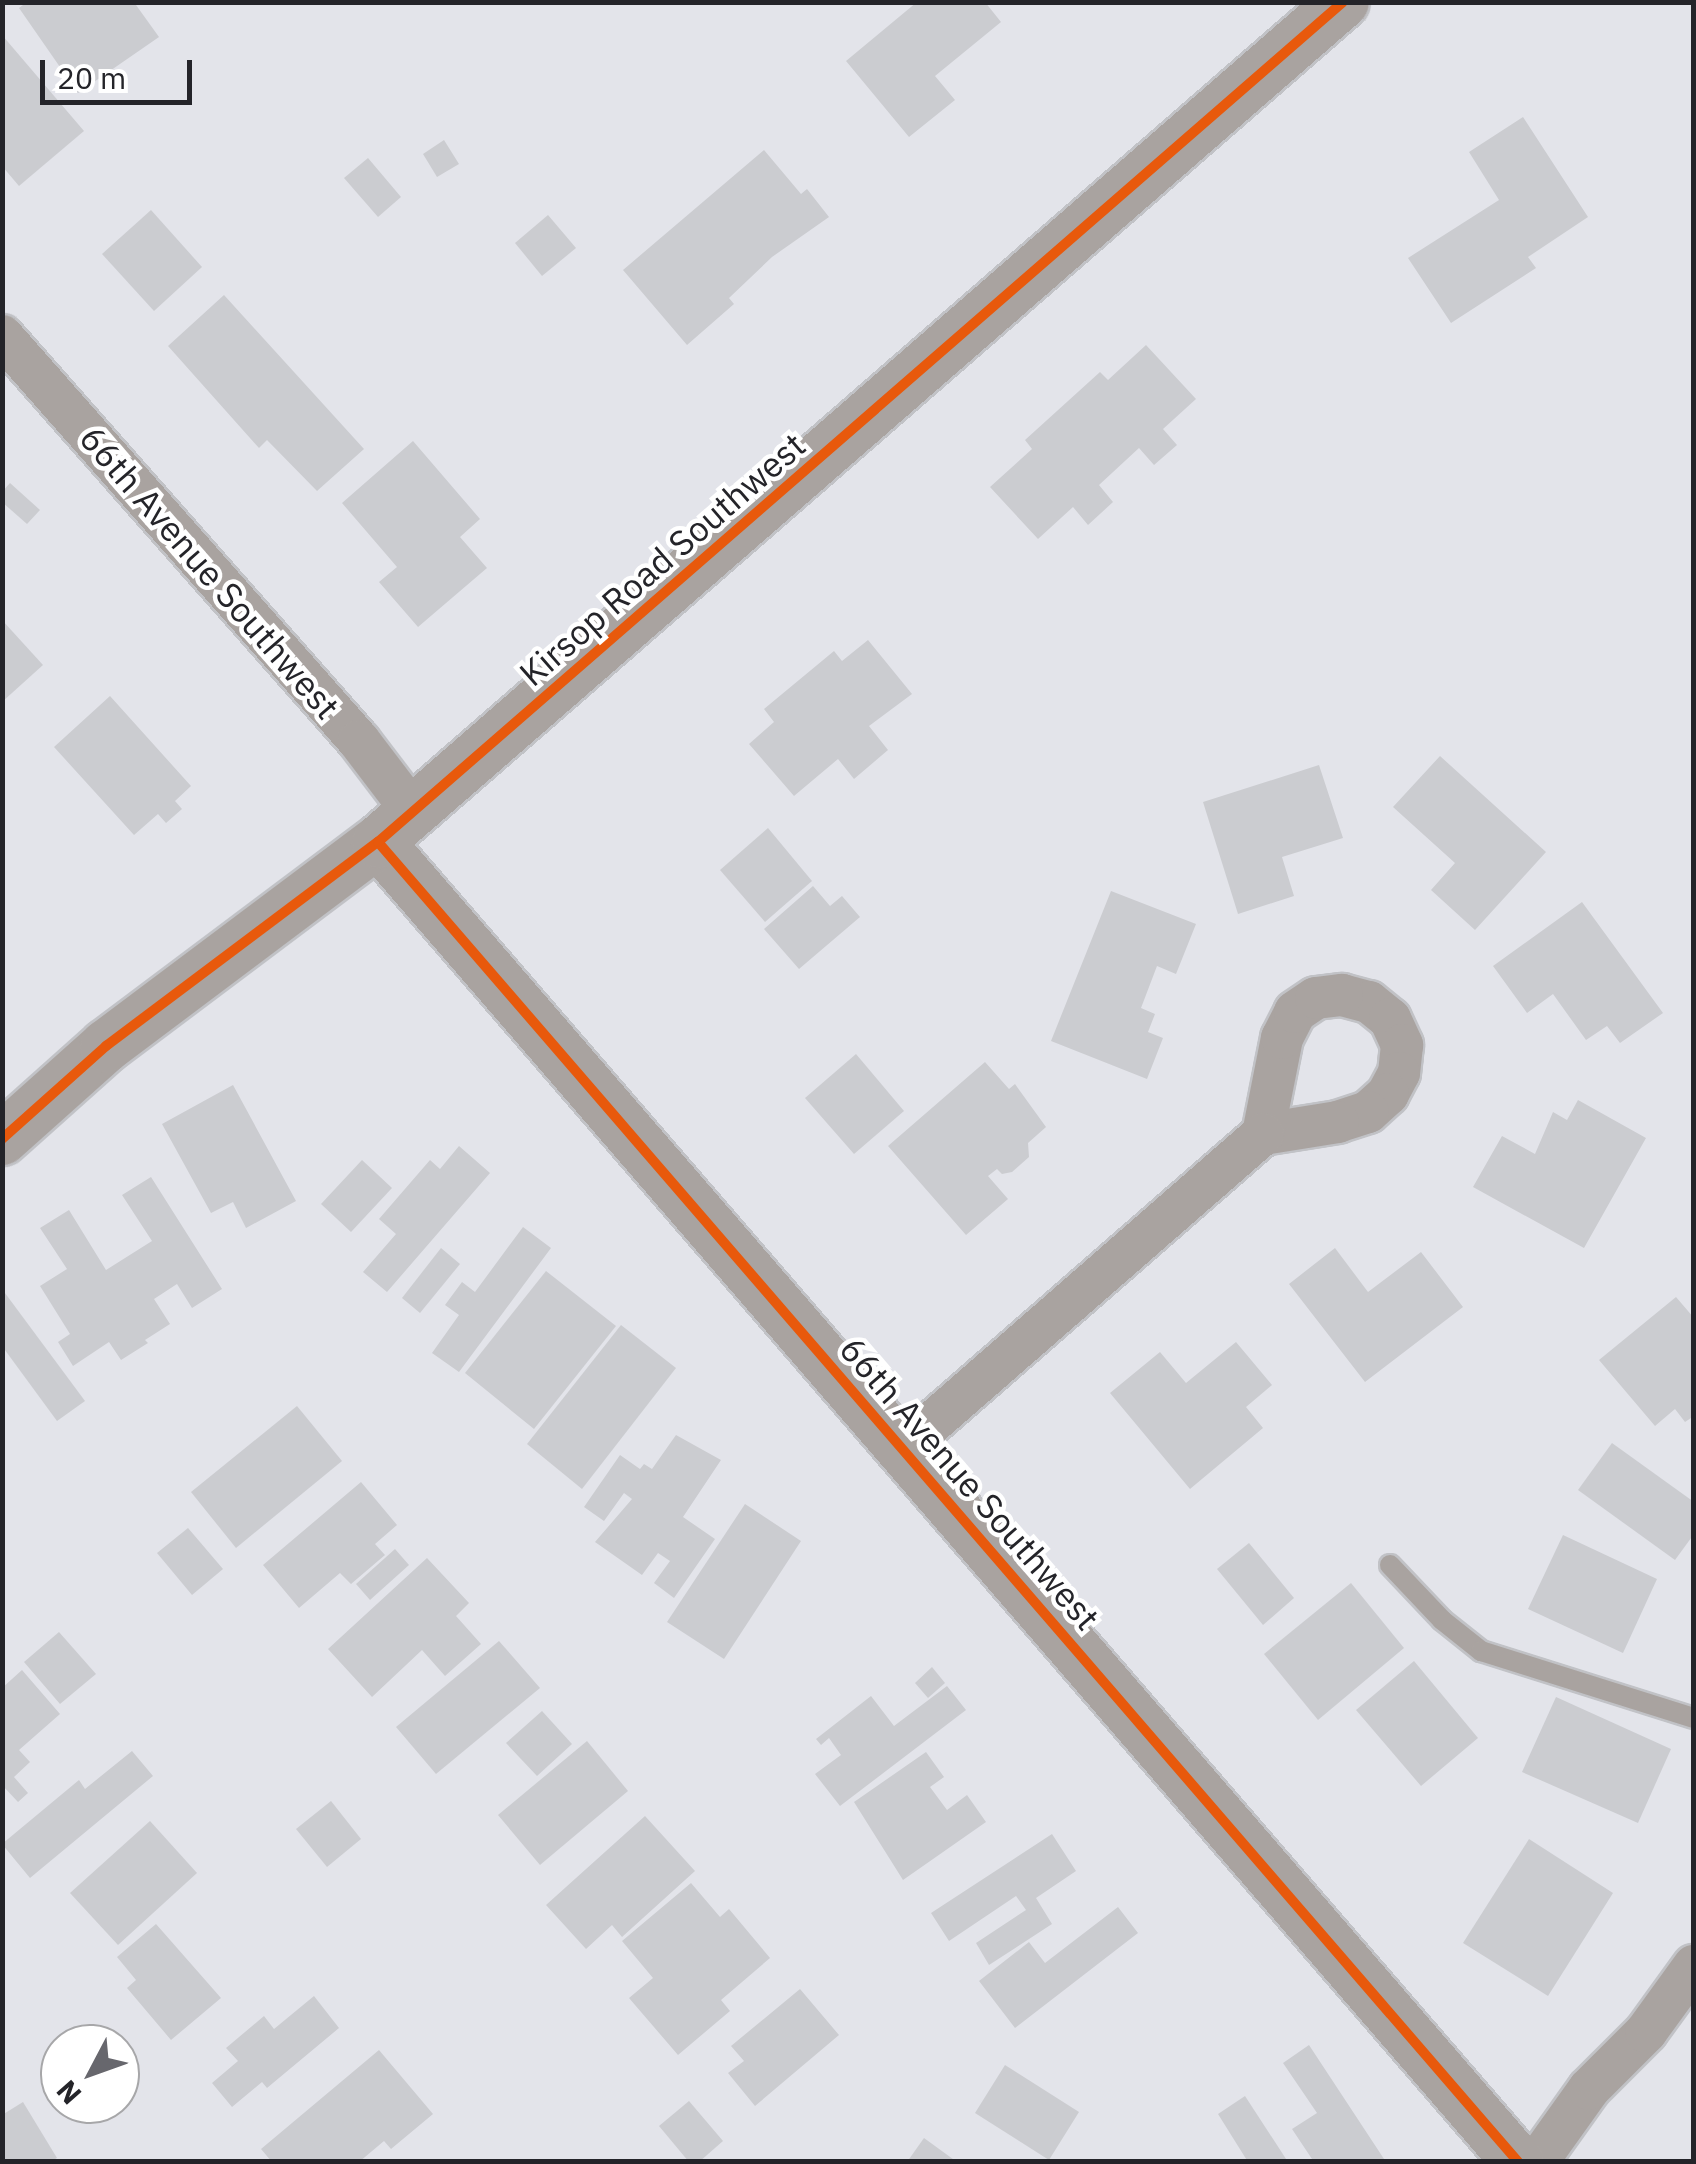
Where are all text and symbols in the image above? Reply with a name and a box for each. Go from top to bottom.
scale bar [45,40,198,102]
text: 20 m [57,58,126,97]
street label: 66th Avenue Southwest [71,417,349,727]
street label: Kirsop Road Southwest [511,424,813,694]
street label: 66th Avenue Southwest [831,1328,1109,1638]
north arrow [40,2024,140,2124]
text: N [48,2073,89,2112]

